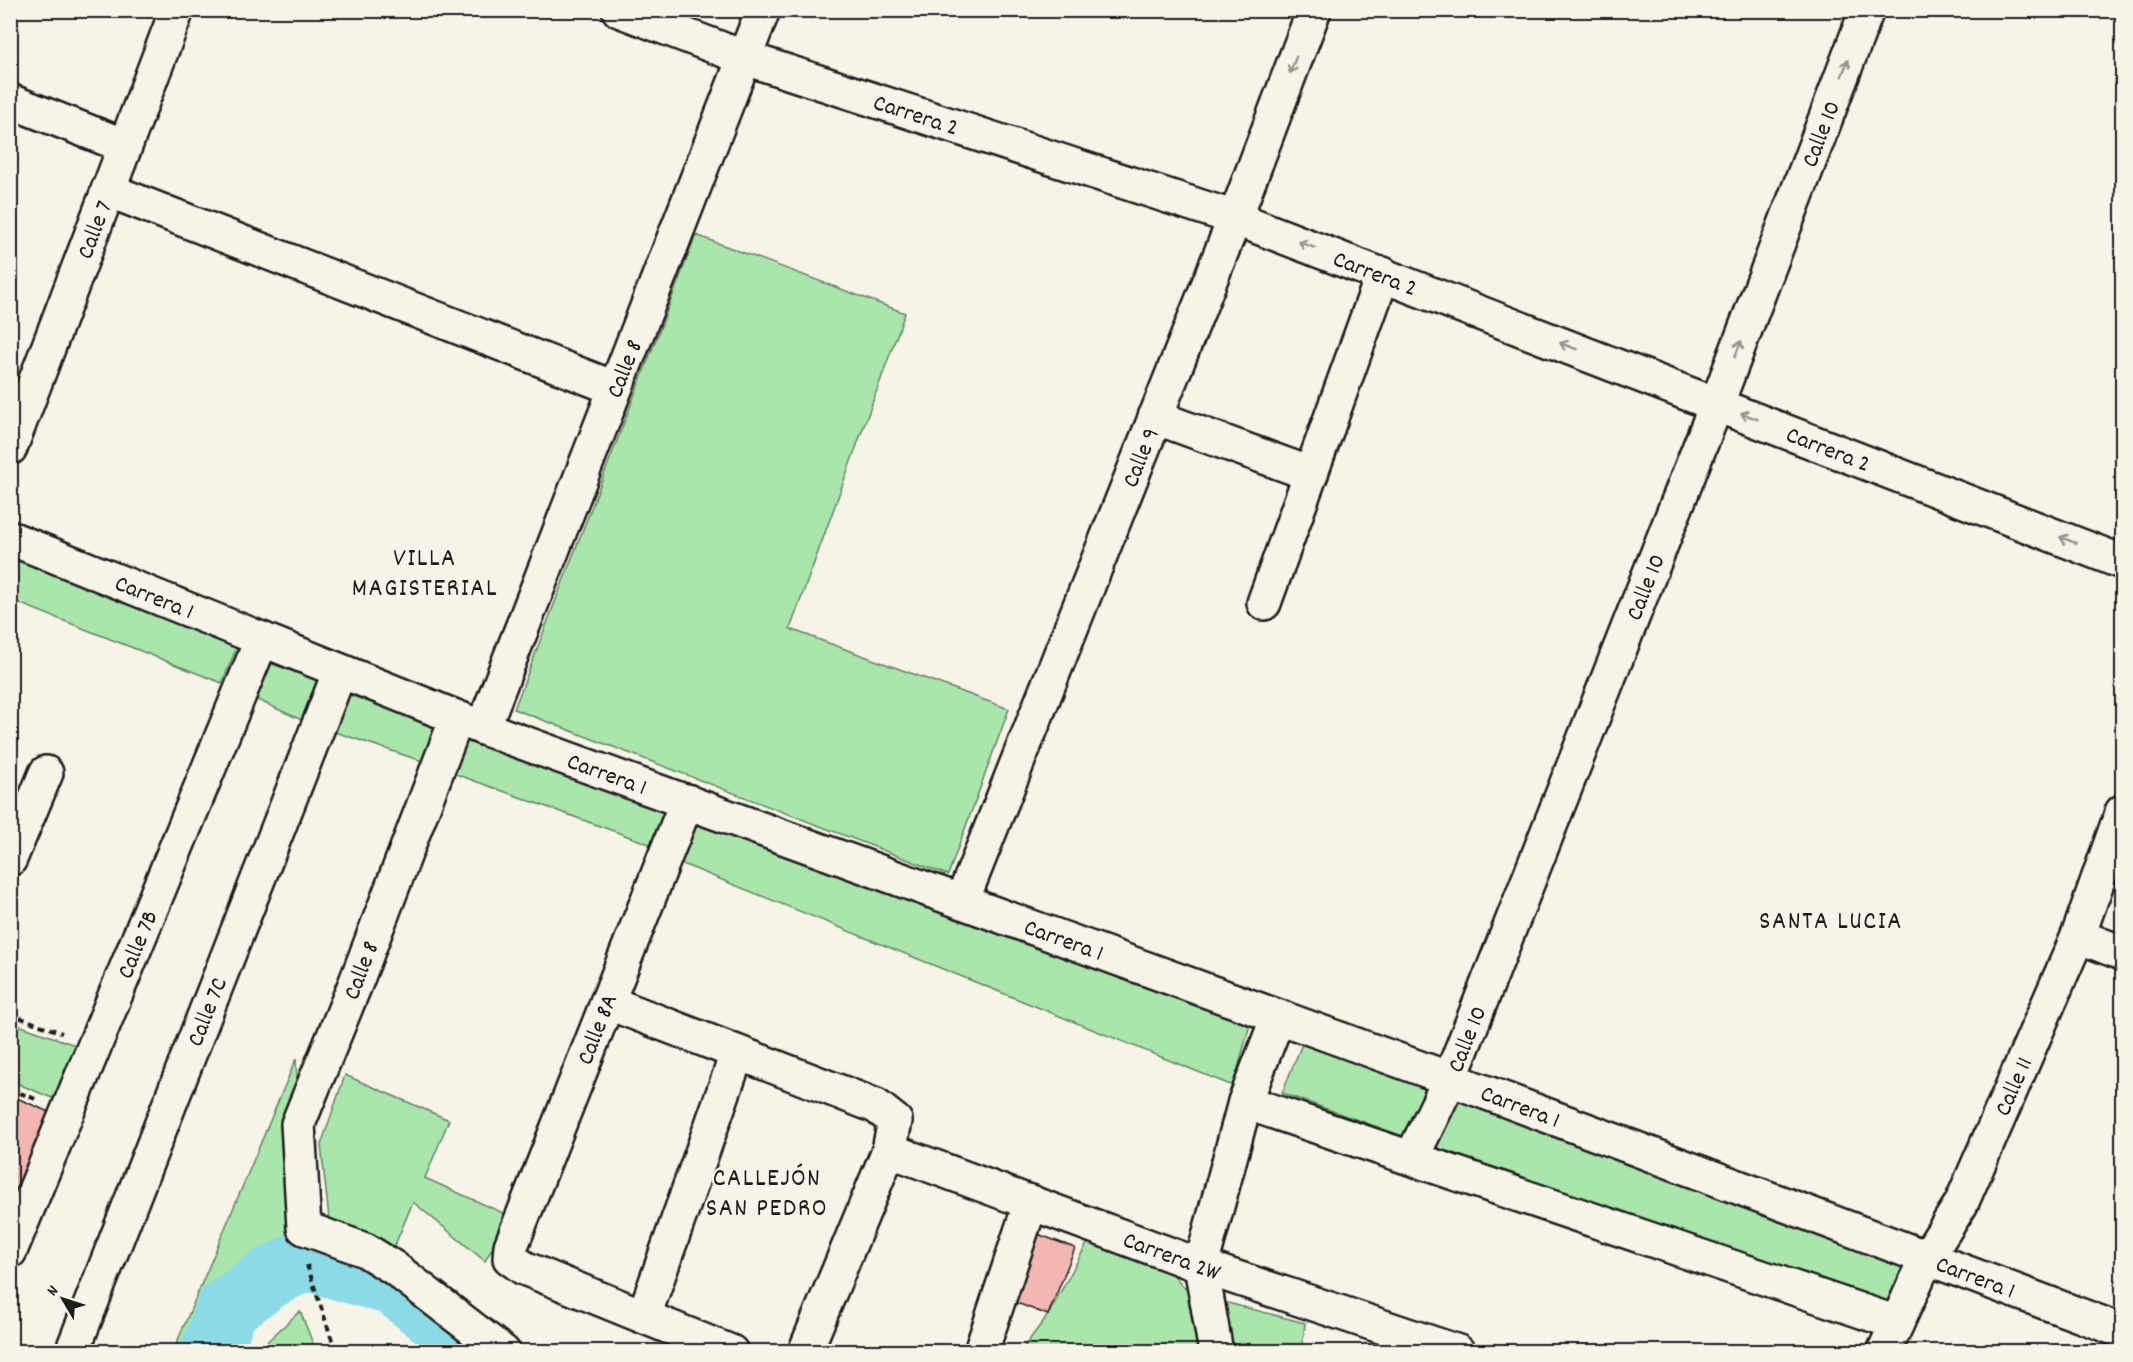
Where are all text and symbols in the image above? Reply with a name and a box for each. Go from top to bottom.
one-way arrow [1287,55,1298,74]
one-way arrow [1840,59,1851,78]
street label: Carrera 2 [868,87,962,147]
street label: Calle 10 [1794,96,1851,173]
street label: Calle 7 [70,196,123,264]
one-way arrow [1298,239,1317,250]
street label: Carrera 2 [1327,244,1421,307]
street label: Calle 8 [599,335,653,404]
one-way arrow [1559,339,1577,350]
one-way arrow [1733,340,1744,358]
one-way arrow [1741,410,1759,421]
street label: Carrera 2 [1781,419,1875,483]
street label: Calle 9 [1115,423,1169,493]
one-way arrow [2059,534,2078,545]
district label: VILLA MAGISTERIAL [352,541,498,608]
street label: Calle 10 [1619,550,1676,626]
street label: Carrera 1 [109,568,198,630]
street label: Carrera 1 [562,746,651,806]
district label: SANTA LUCIA [1759,904,1903,941]
street label: Calle 7B [110,906,168,985]
street label: Carrera 1 [1019,912,1108,972]
street label: Calle 8 [336,937,389,1005]
street label: Calle 7C [180,973,238,1052]
street label: Calle 8A [570,990,628,1070]
street label: Calle 10 [1440,1002,1497,1078]
street label: Calle 11 [1987,1052,2043,1122]
street label: Carrera 1 [1475,1078,1564,1139]
district label: CALLEJÓN SAN PEDRO [706,1161,828,1228]
street label: Carrera 2W [1118,1224,1224,1291]
street label: Carrera 1 [1930,1249,2019,1309]
north arrow [33,1269,93,1329]
text: N [42,1281,65,1301]

